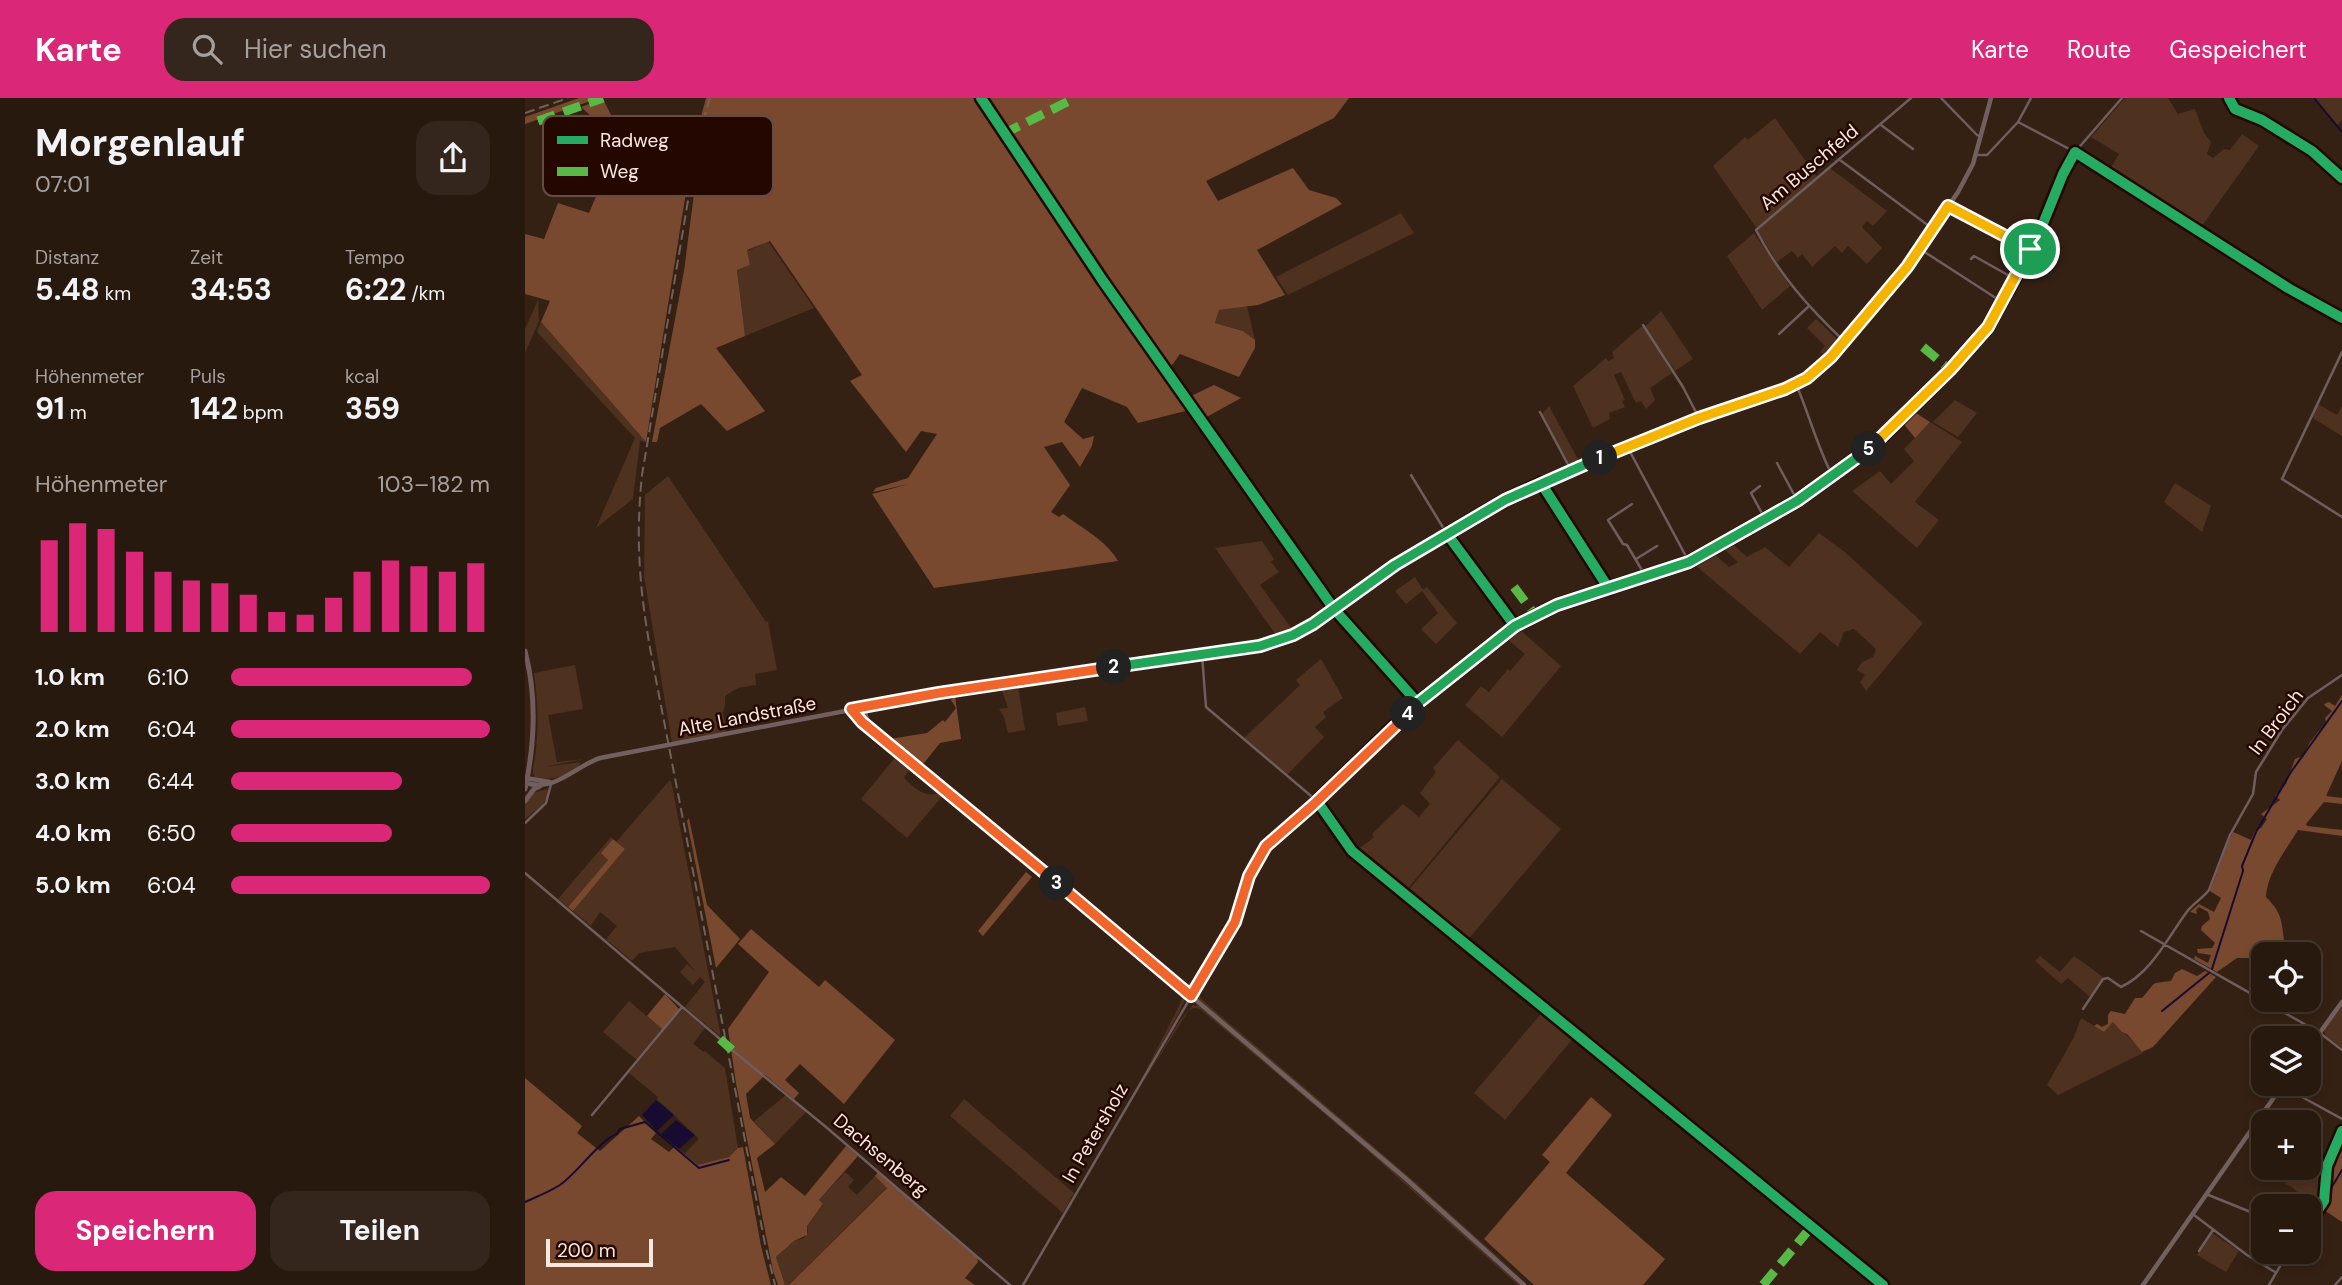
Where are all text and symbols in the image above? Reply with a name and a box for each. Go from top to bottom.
search box [164,18,654,81]
text: Karte [35,28,122,71]
icon: search [188,30,226,68]
text: Hier suchen [244,32,387,66]
text: Karte [1971,34,2029,65]
text: Route [2067,34,2131,65]
text: Gespeichert [2169,34,2307,65]
legend [543,116,773,196]
text: Morgenlauf [35,118,245,168]
street label: Am Buschfeld [1755,118,1863,216]
button: share [416,121,490,195]
text: Radweg [600,128,669,153]
text: Weg [600,159,639,184]
text: 07:01 [35,169,90,199]
pin [2000,219,2060,279]
icon: arrive [2011,230,2049,268]
text: Distanz [35,245,99,270]
text: Zeit [190,245,223,270]
text: Tempo [345,245,405,270]
text: 5.48 [35,270,100,309]
text: 34:53 [190,270,272,309]
text: 6:22 [345,270,406,309]
text: km [100,281,131,306]
text: /km [406,281,445,306]
text: Höhenmeter [35,364,144,389]
text: Puls [190,364,226,389]
text: kcal [345,364,379,389]
text: 91 [35,389,65,428]
text: 142 [190,389,238,428]
text: 359 [345,389,400,428]
text: m [65,400,87,425]
text: bpm [238,400,284,425]
pin: 5 [1851,432,1887,466]
text: 5 [1863,436,1874,461]
pin: 1 [1583,440,1617,476]
text: 1 [1596,445,1603,470]
text: Höhenmeter [35,469,167,499]
text: 103–182 m [377,469,490,499]
pin: 2 [1097,650,1131,684]
text: 2 [1108,654,1119,679]
text: 1.0 km [35,662,105,692]
text: 6:10 [147,662,189,692]
street label: In Broich [2243,684,2309,760]
street label: Alte Landstraße [676,690,818,742]
pin: 4 [1391,696,1425,732]
text: 4 [1401,701,1414,726]
text: 2.0 km [35,714,110,744]
text: 6:04 [147,714,196,744]
text: 3.0 km [35,766,110,796]
text: 6:44 [147,766,194,796]
text: 4.0 km [35,818,111,848]
text: 6:50 [147,818,196,848]
pin: 3 [1039,866,1075,900]
text: 5.0 km [35,870,111,900]
text: 6:04 [147,870,196,900]
text: 3 [1051,870,1062,895]
map controls [2251,942,2321,1264]
button: locate [2251,942,2321,1012]
button: layers [2251,1026,2321,1096]
street label: In Petersholz [1056,1079,1134,1187]
street label: Dachsenberg [828,1108,934,1202]
button: + [2251,1110,2321,1180]
button: Speichern [35,1191,256,1271]
button: Teilen [270,1191,490,1271]
button: − [2251,1194,2321,1264]
scale bar [546,1236,653,1268]
text: 200 m [557,1238,616,1263]

